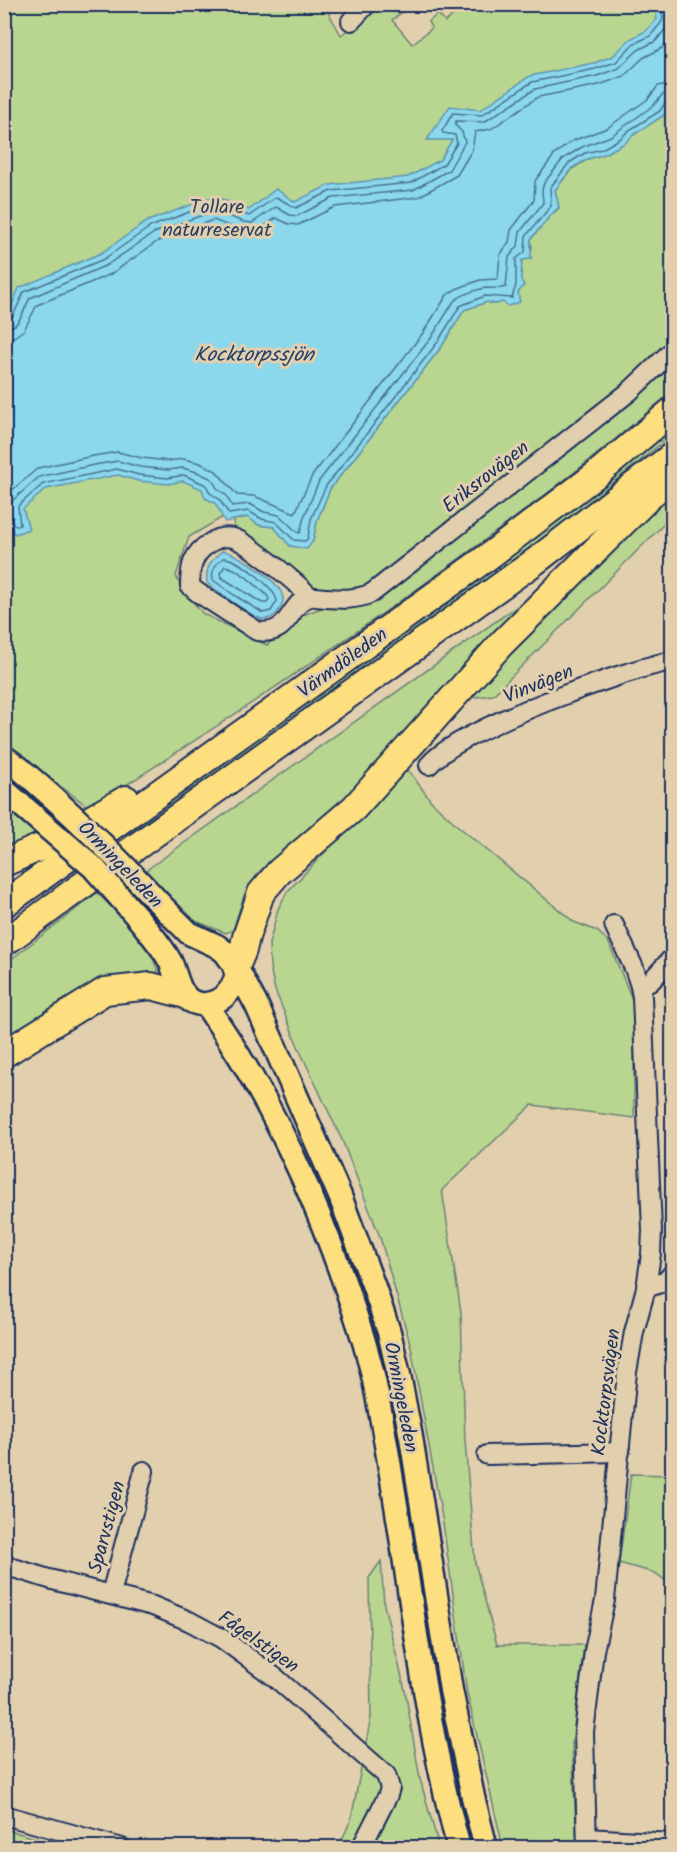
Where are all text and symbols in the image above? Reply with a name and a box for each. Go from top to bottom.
park label: Tollare naturreservat [162,192,272,247]
water label: Kocktorpssjön [194,339,316,372]
street label: Eriksrovägen [436,433,537,522]
street label: Värmdöleden [291,620,395,707]
street label: Vinvägen [499,656,579,713]
street label: Ormingeleden [69,814,170,917]
street label: Kocktorpsvägen [583,1327,631,1458]
street label: Ormingeleden [374,1339,426,1456]
street label: Sparvstigen [80,1478,136,1577]
street label: Fågelstigen [210,1603,305,1683]

